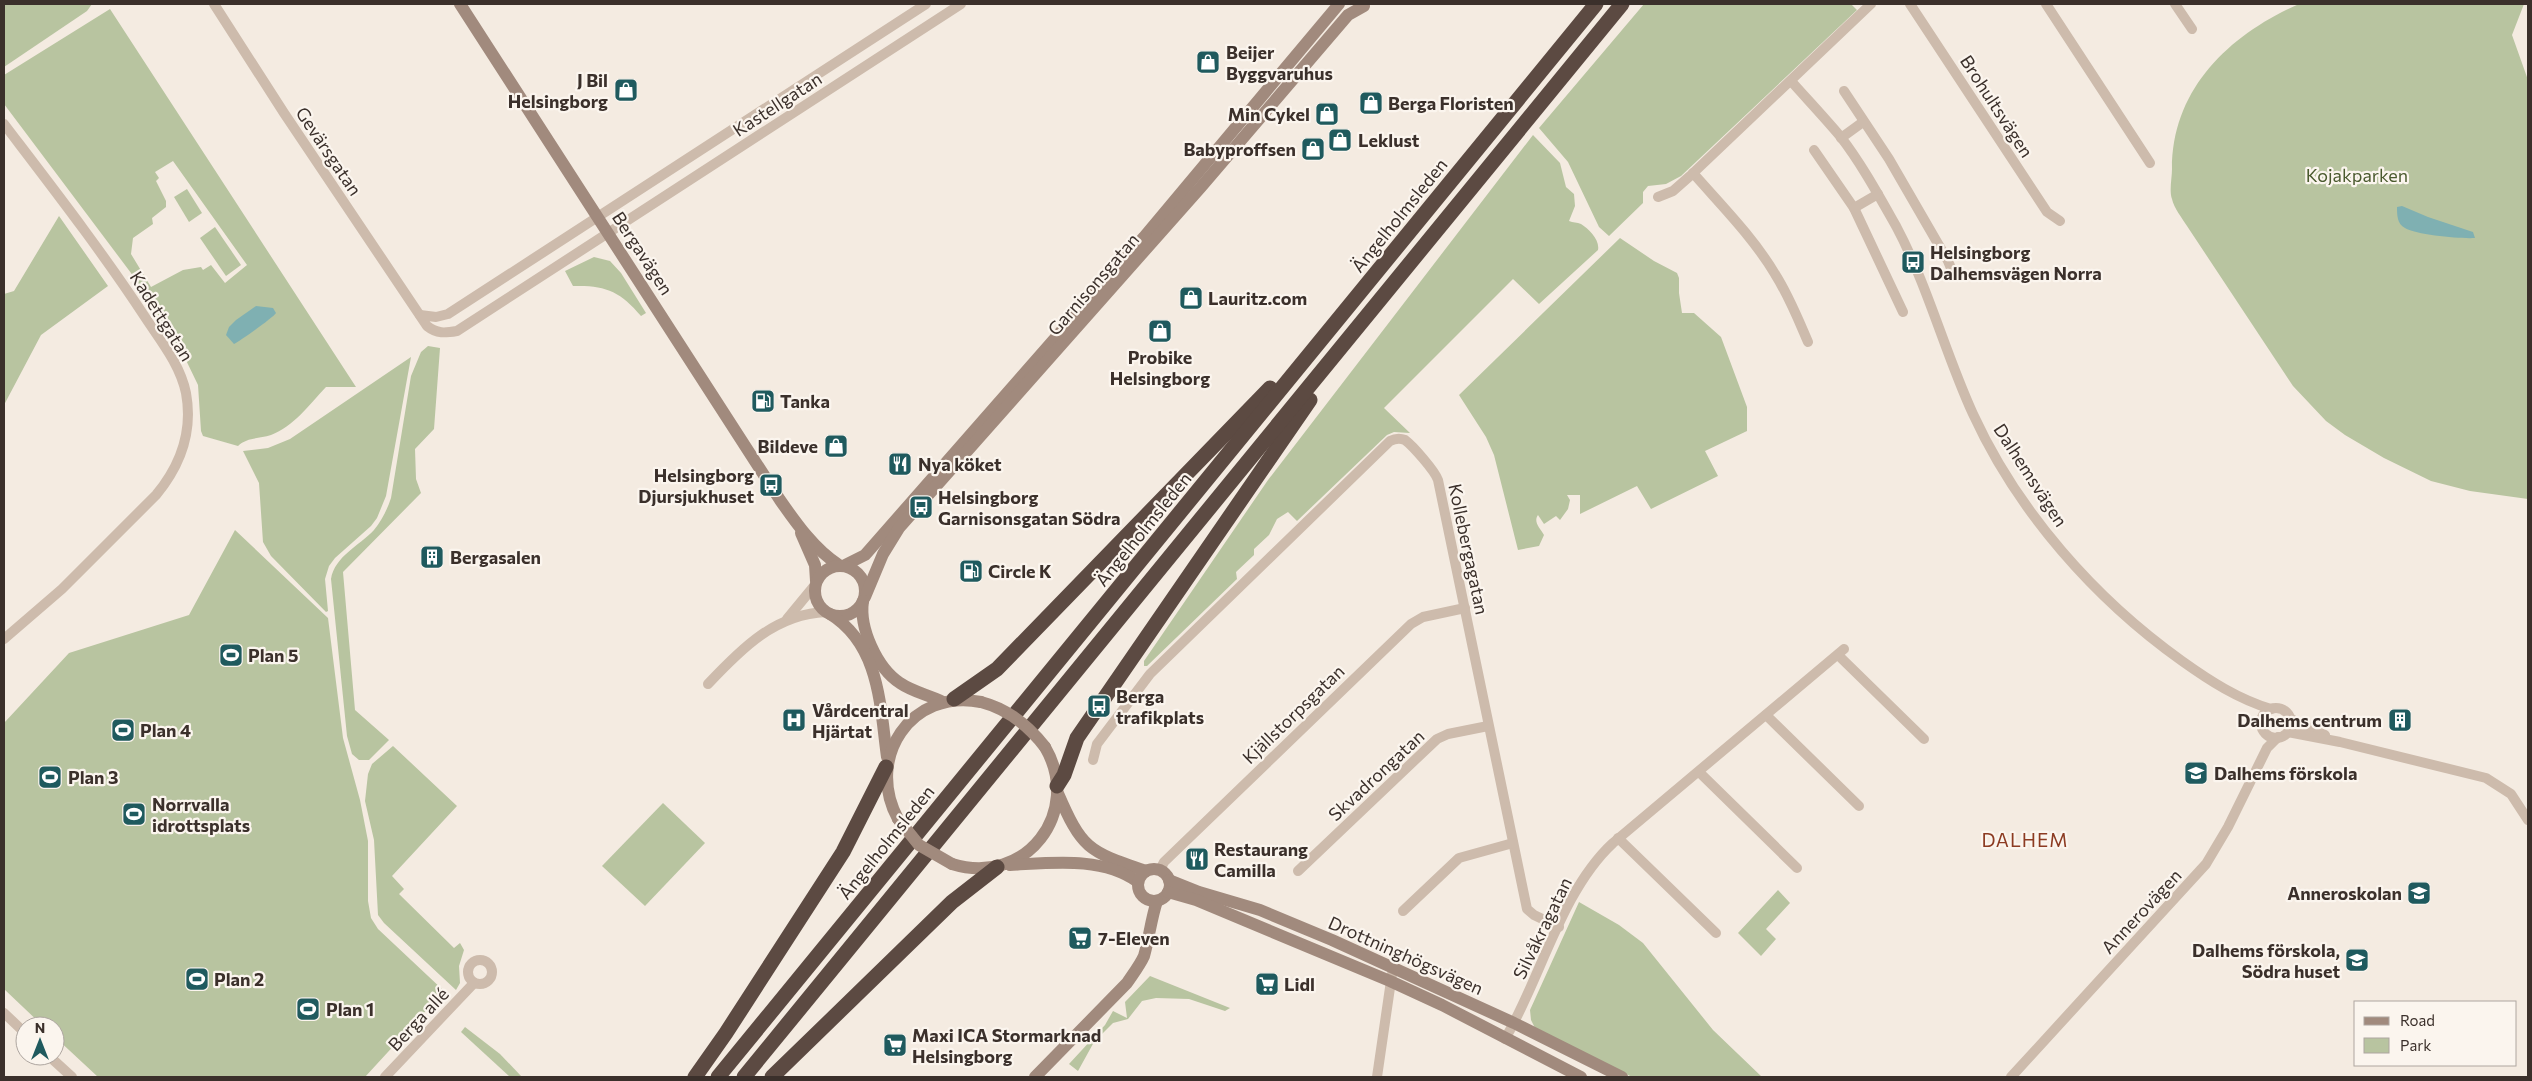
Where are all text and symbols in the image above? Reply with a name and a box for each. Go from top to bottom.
place label: Beijer Byggvaruhus [1226,41,1333,84]
shop icon: Beijer Byggvaruhus [1195,49,1221,75]
street label: Brohultsvägen [1956,51,2038,161]
street label: Kastellgatan [728,67,826,141]
place label: J Bil Helsingborg [508,69,608,112]
shop icon: J Bil Helsingborg [613,77,639,103]
shop icon: Berga Floristen [1358,90,1384,116]
place label: Berga Floristen [1388,92,1514,114]
shop icon: Min Cykel [1314,101,1340,127]
street label: Gevärsgatan [291,103,367,199]
place label: Min Cykel [1228,103,1310,125]
shop icon: Leklust [1327,127,1353,153]
place label: Leklust [1358,129,1420,151]
shop icon: Babyproffsen [1300,136,1326,162]
place label: Babyproffsen [1183,138,1296,160]
street label: Ängelholmsleden [1346,154,1452,276]
park label: Kojakparken [2306,164,2408,186]
street label: Bergavägen [608,207,678,299]
street label: Garnisonsgatan [1043,228,1143,340]
place label: Helsingborg Dalhemsvägen Norra [1930,241,2102,284]
bus stop icon: Helsingborg Dalhemsvägen Norra [1900,249,1926,275]
street label: Kadettgatan [126,267,198,365]
shop icon: Lauritz.com [1178,285,1204,311]
place label: Lauritz.com [1208,287,1307,309]
shop icon: Probike Helsingborg [1147,318,1173,344]
place label: Probike Helsingborg [1110,346,1210,389]
fuel station icon: Tanka [750,388,776,414]
place label: Tanka [780,390,830,412]
street label: Dalhemsvägen [1989,419,2073,531]
shop icon: Bildeve [823,433,849,459]
place label: Bildeve [758,435,818,457]
restaurant icon: Nya köket [887,451,913,477]
place label: Nya köket [918,453,1002,475]
place label: Helsingborg Djursjukhuset [638,464,754,507]
street label: Ängelholmsleden [1090,468,1196,590]
bus stop icon: Helsingborg Djursjukhuset [758,472,784,498]
street label: Kollebergagatan [1444,481,1494,617]
place label: Helsingborg Garnisonsgatan Södra [938,486,1120,529]
bus stop icon: Helsingborg Garnisonsgatan Södra [908,494,934,520]
building icon: Bergasalen [419,544,445,570]
place label: Bergasalen [450,546,541,568]
fuel station icon: Circle K [958,558,984,584]
place label: Circle K [988,560,1052,582]
sports icon: Plan 5 [218,642,244,668]
place label: Plan 5 [248,644,298,666]
street label: Kjällstorpsgatan [1237,660,1349,768]
place label: Berga trafikplats [1116,685,1204,728]
bus stop icon: Berga trafikplats [1086,693,1112,719]
place label: Vårdcentral Hjärtat [812,699,909,742]
hospital icon: Vårdcentral Hjärtat [781,707,807,733]
building icon: Dalhems centrum [2387,707,2413,733]
place label: Dalhems centrum [2237,709,2382,731]
sports icon: Plan 4 [110,717,136,743]
place label: Plan 4 [140,719,191,741]
street label: Skvadrongatan [1323,725,1429,825]
school or university icon: Dalhems förskola [2183,760,2209,786]
place label: Dalhems förskola [2214,762,2357,784]
sports icon: Plan 3 [37,764,63,790]
place label: Plan 3 [68,766,118,788]
street label: Ängelholmsleden [833,781,939,903]
place label: Norrvalla idrottsplats [152,793,250,836]
sports icon: Norrvalla idrottsplats [121,801,147,827]
district label: DALHEM [1981,828,2069,851]
place label: Restaurang Camilla [1214,838,1308,881]
restaurant icon: Restaurang Camilla [1184,846,1210,872]
street label: Annerovägen [2096,864,2186,958]
street label: Silvåkragatan [1508,874,1576,982]
school or university icon: Anneroskolan [2406,880,2432,906]
place label: Anneroskolan [2287,882,2402,904]
street label: Drottninghögsvägen [1325,911,1487,999]
supermarket icon: 7-Eleven [1067,925,1093,951]
place label: 7-Eleven [1098,927,1170,949]
place label: Dalhems förskola, Södra huset [2192,939,2340,982]
school or university icon: Dalhems förskola, Södra huset [2344,947,2370,973]
sports icon: Plan 2 [184,966,210,992]
place label: Plan 2 [214,968,264,990]
supermarket icon: Lidl [1254,971,1280,997]
place label: Lidl [1284,973,1315,995]
street label: Berga allé [383,983,453,1055]
sports icon: Plan 1 [295,996,321,1022]
place label: Plan 1 [326,998,374,1020]
legend [2354,1001,2517,1066]
text: Road [2400,1011,2435,1029]
north arrow [15,1016,65,1066]
text: N [35,1019,45,1036]
place label: Maxi ICA Stormarknad Helsingborg [912,1024,1101,1067]
supermarket icon: Maxi ICA Stormarknad Helsingborg [882,1032,908,1058]
text: Park [2400,1036,2431,1054]

